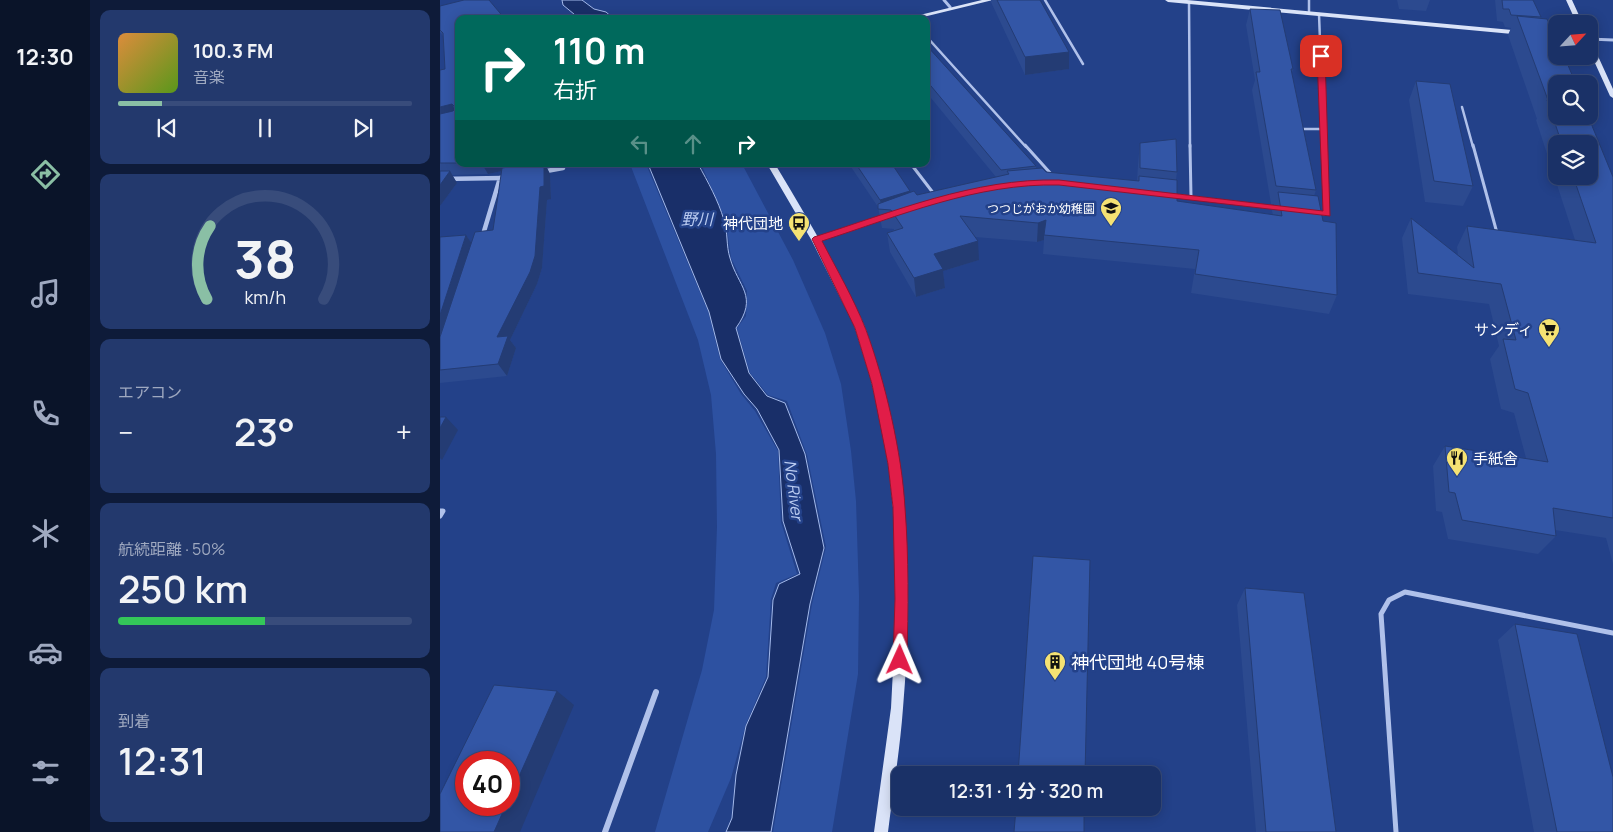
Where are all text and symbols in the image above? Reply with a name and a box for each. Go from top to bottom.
north arrow [1548,15,1598,65]
map controls [1548,15,1598,185]
text: 110 m [553,27,645,75]
icon: right [470,35,535,100]
pin [1300,35,1342,77]
text: 100.3 FM [193,38,273,64]
text: 12:30 [16,42,74,72]
icon: arrive [1307,42,1335,70]
text: 音楽 [193,66,225,88]
text: 右折 [553,75,597,105]
button: search [1548,75,1598,125]
icon: previous [153,114,181,142]
icon: pause [251,114,279,142]
icon: next [349,114,377,142]
icon: left [626,130,654,158]
icon: ahead [679,130,707,158]
icon: right [732,130,760,158]
button: layers [1548,135,1598,185]
icon: directions [28,157,63,192]
school or university icon: つつじがおか幼稚園 [1099,196,1123,227]
place label: つつじがおか幼稚園 [987,200,1095,217]
water label: 野川 [681,208,715,230]
bus stop icon: 神代団地 [787,211,811,242]
place label: 神代団地 [723,213,783,234]
text: 38 [234,223,296,294]
icon: music [28,276,63,311]
text: km/h [244,285,286,309]
supermarket icon: サンディ [1537,317,1561,348]
place label: サンディ [1474,319,1533,340]
text: エアコン [118,381,182,403]
icon: phone [28,396,63,431]
text: 23° [234,405,295,457]
text: − [118,413,133,451]
text: + [396,413,412,451]
restaurant icon: 手紙舎 [1445,446,1469,477]
place label: 手紙舎 [1473,448,1518,469]
water label: No River [779,459,809,524]
icon: climate [28,516,63,551]
text: 航続距離 · 50% [118,538,225,560]
text: 250 km [118,562,248,614]
position arrow [873,633,925,685]
icon: car [28,635,63,670]
building icon: 神代団地 40号棟 [1043,650,1067,681]
place label: 神代団地 40号棟 [1071,650,1204,674]
text: 到着 [118,710,150,732]
text: 12:31 [118,734,207,786]
speed limit sign: 40 [455,751,520,816]
icon: filters [28,755,63,790]
text: 12:31 · 1 分 · 320 m [949,778,1103,804]

